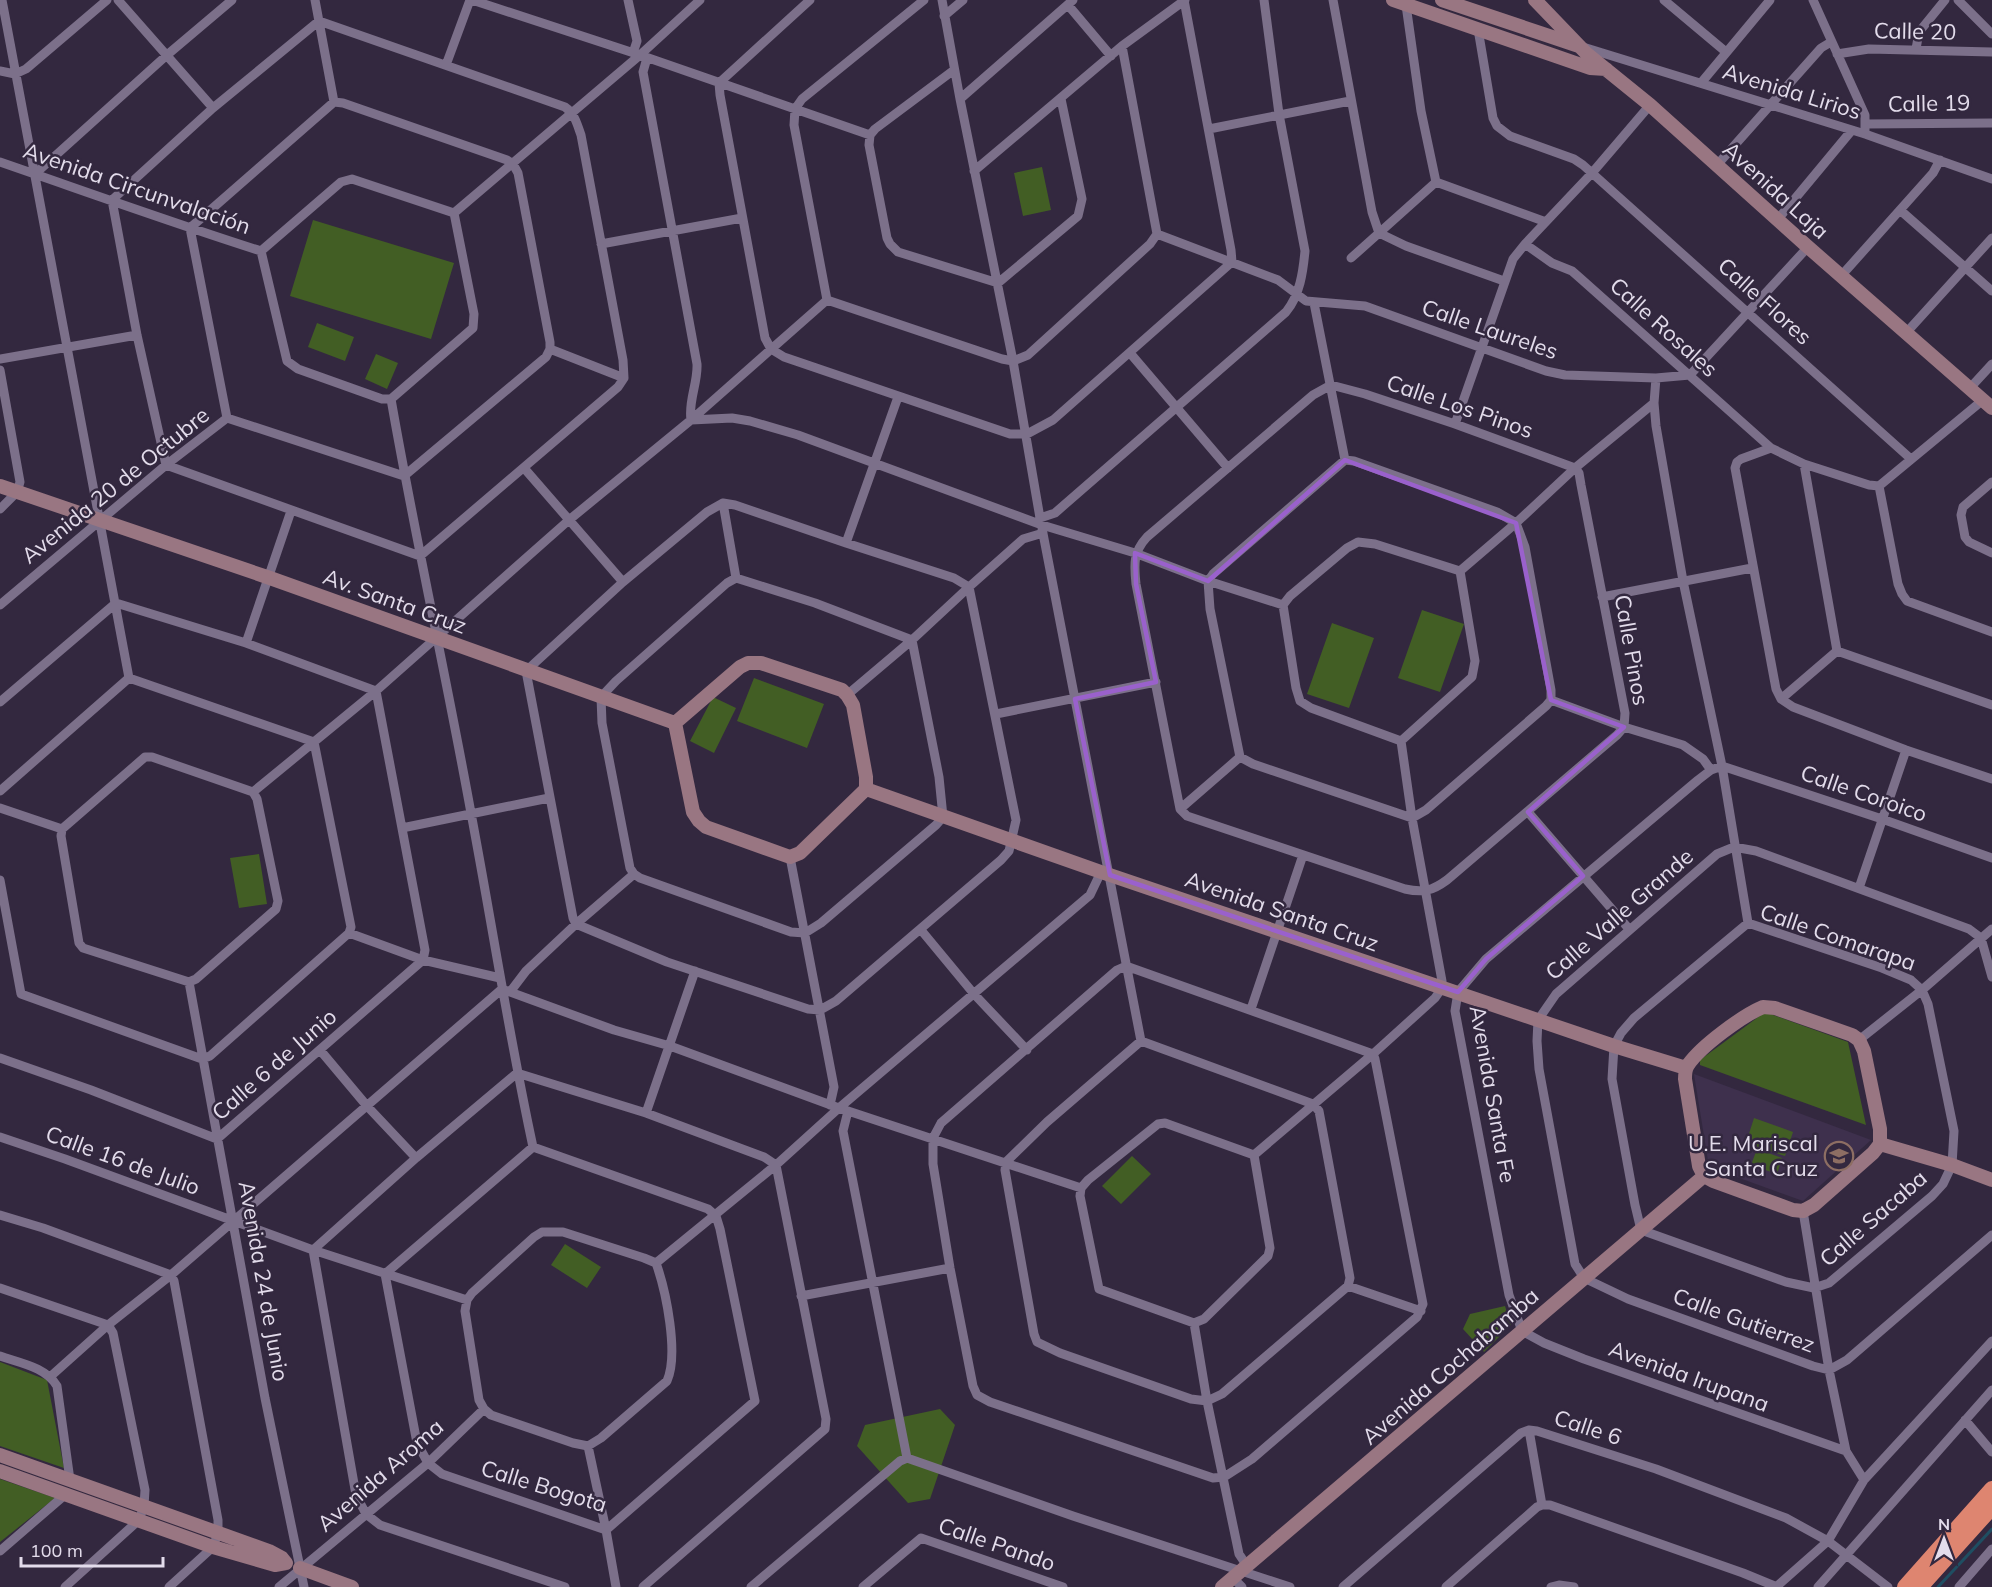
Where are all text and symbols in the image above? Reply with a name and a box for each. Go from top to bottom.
street label: Calle 20 [1874,16,1956,46]
street label: Avenida Lirios [1719,57,1865,125]
street label: Calle 19 [1888,88,1970,118]
street label: Avenida Laja [1717,135,1835,245]
street label: Avenida Circunvalación [20,136,254,240]
street label: Calle Flores [1712,251,1818,351]
street label: Calle Rosales [1604,271,1724,383]
street label: Calle Laureles [1418,293,1562,365]
street label: Calle Los Pinos [1383,368,1537,444]
street label: Avenida 20 de Octubre [15,401,215,569]
street label: Av. Santa Cruz [319,562,471,640]
street label: Calle Pinos [1608,592,1656,708]
street label: Calle Coroico [1797,758,1931,828]
street label: Calle Valle Grande [1539,842,1699,986]
street label: Avenida Santa Cruz [1182,865,1382,957]
street label: Calle Comarapa [1756,897,1920,977]
street label: Calle 6 de Junio [206,1002,342,1126]
street label: Avenida Santa Fe [1464,1003,1522,1185]
street label: Calle 16 de Julio [42,1119,204,1201]
place label: U.E. Mariscal Santa Cruz [1688,1129,1818,1182]
school or university icon: U.E. Mariscal Santa Cruz [1823,1140,1855,1172]
street label: Calle Sacaba [1813,1164,1933,1272]
street label: Avenida 24 de Junio [233,1179,295,1383]
street label: Calle Gutierrez [1669,1281,1819,1359]
street label: Avenida Cochabamba [1356,1282,1544,1450]
street label: Avenida Irupana [1605,1334,1773,1418]
street label: Calle 6 [1551,1403,1625,1451]
street label: Avenida Aroma [311,1412,449,1538]
street label: Calle Bogota [478,1454,610,1518]
north arrow [1914,1509,1974,1569]
street label: Calle Pando [935,1511,1059,1577]
text: N [1938,1514,1950,1534]
scale bar [21,1530,164,1568]
text: 100 m [30,1539,83,1562]

